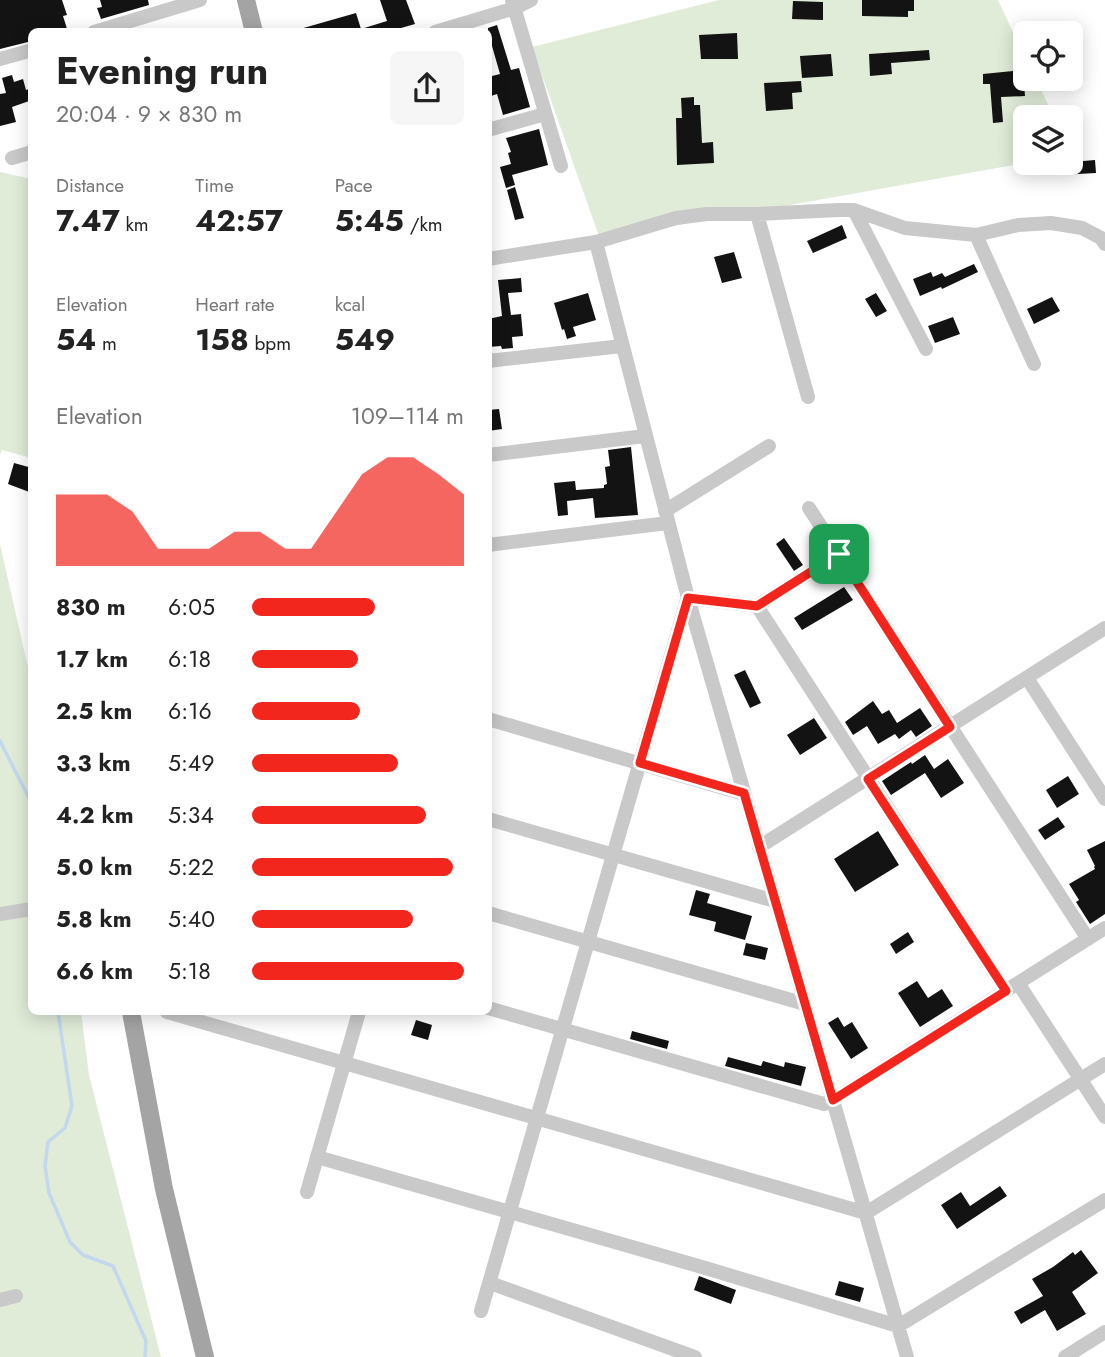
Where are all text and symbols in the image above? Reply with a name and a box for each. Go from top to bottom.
map controls [1013,21,1083,175]
button: locate [1013,21,1083,91]
text: Evening run [56,43,268,98]
button: share [390,51,464,125]
text: 20:04 · 9 × 830 m [56,97,242,131]
button: layers [1013,105,1083,175]
text: Distance [56,172,124,199]
text: Time [195,172,234,199]
text: Pace [335,172,373,199]
text: 7.47 [56,199,120,242]
text: 42:57 [195,199,283,242]
text: 5:45 [335,199,404,242]
text: km [120,211,149,238]
text: /km [404,211,443,238]
text: Elevation [56,291,128,318]
text: Heart rate [195,291,275,318]
text: kcal [335,291,365,318]
text: 54 [56,318,96,361]
text: 158 [195,318,249,361]
text: 549 [335,318,395,361]
text: m [96,330,117,357]
text: bpm [249,330,291,357]
text: Elevation [56,399,143,433]
text: 109–114 m [351,399,464,433]
pin [809,524,869,584]
icon: arrive [820,535,858,573]
text: 830 m [56,590,126,624]
text: 6:05 [168,590,215,624]
text: 1.7 km [56,642,128,676]
text: 6:18 [168,642,211,676]
text: 2.5 km [56,694,132,728]
text: 6:16 [168,694,212,728]
text: 3.3 km [56,746,131,780]
text: 5:49 [168,746,215,780]
text: 4.2 km [56,798,134,832]
text: 5:34 [168,798,214,832]
text: 5.0 km [56,850,133,884]
text: 5:22 [168,850,214,884]
text: 5.8 km [56,902,132,936]
text: 5:40 [168,902,215,936]
text: 6.6 km [56,954,133,988]
text: 5:18 [168,954,211,988]

